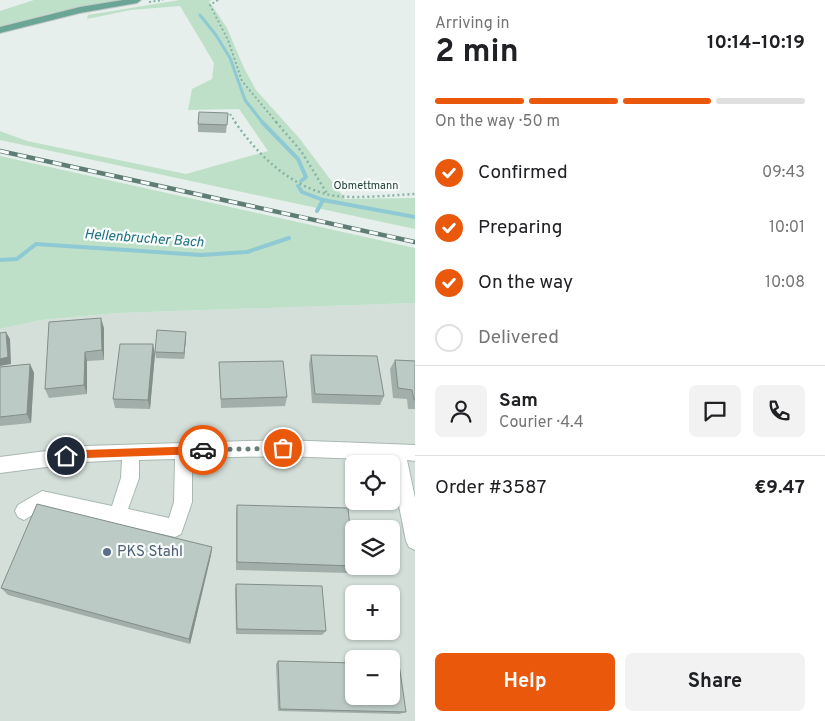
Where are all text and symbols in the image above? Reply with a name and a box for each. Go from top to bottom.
text: Arriving in [435,14,510,34]
text: 10:14–10:19 [707,31,805,55]
text: 2 min [435,33,519,73]
text: On the way · 50 m [435,112,560,132]
icon: check [435,159,463,187]
text: Confirmed [478,161,568,185]
text: 09:43 [762,163,805,183]
street label: Obmettmann [334,179,399,193]
icon: check [435,214,463,242]
text: Preparing [478,216,562,240]
text: 10:01 [769,218,805,238]
water label: Hellenbrucher Bach [84,226,205,252]
icon: check [435,269,463,297]
text: On the way [478,271,573,295]
text: 10:08 [765,273,805,293]
text: Delivered [478,326,559,350]
button: person [435,385,487,437]
button: chat [689,385,741,437]
button: phone [753,385,805,437]
text: Sam [499,389,538,413]
text: Courier · 4.4 [499,413,584,433]
courier [178,425,228,475]
pin [262,427,304,469]
icon: bag [269,434,297,462]
pin [45,435,87,477]
icon: car [189,436,217,464]
icon: home [52,442,80,470]
map controls [345,455,400,705]
button: locate [345,455,400,510]
text: Order #3587 [435,476,546,500]
text: €9.47 [754,476,805,500]
button: layers [345,520,400,575]
place label: PKS Stahl [117,543,183,562]
marker: PKS Stahl [101,546,113,558]
button: + [345,585,400,640]
button: − [345,650,400,705]
button: Help [435,653,615,711]
button: Share [625,653,805,711]

